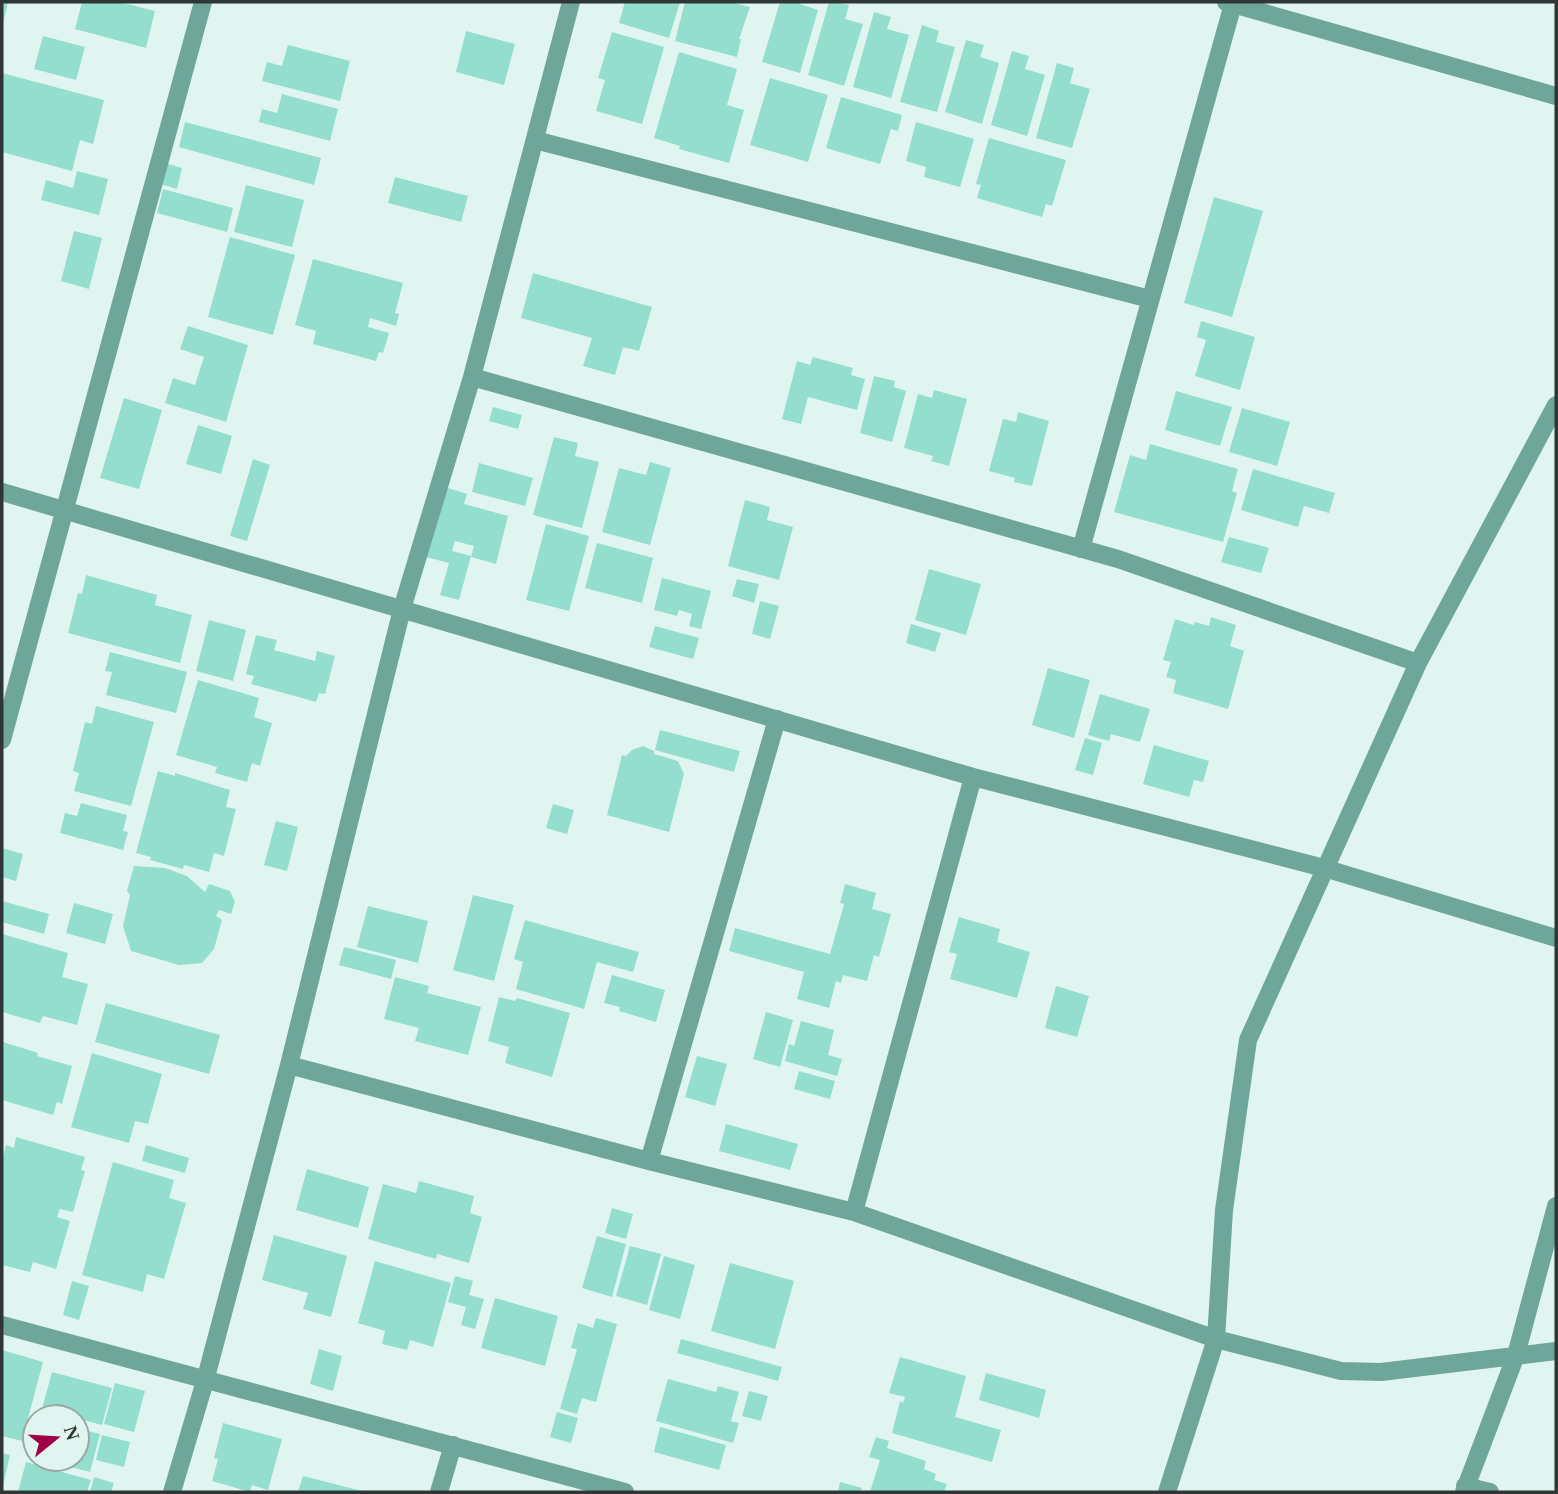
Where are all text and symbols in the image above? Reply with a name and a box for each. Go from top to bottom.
north arrow [21,1403,91,1473]
text: N [60,1423,84,1443]

